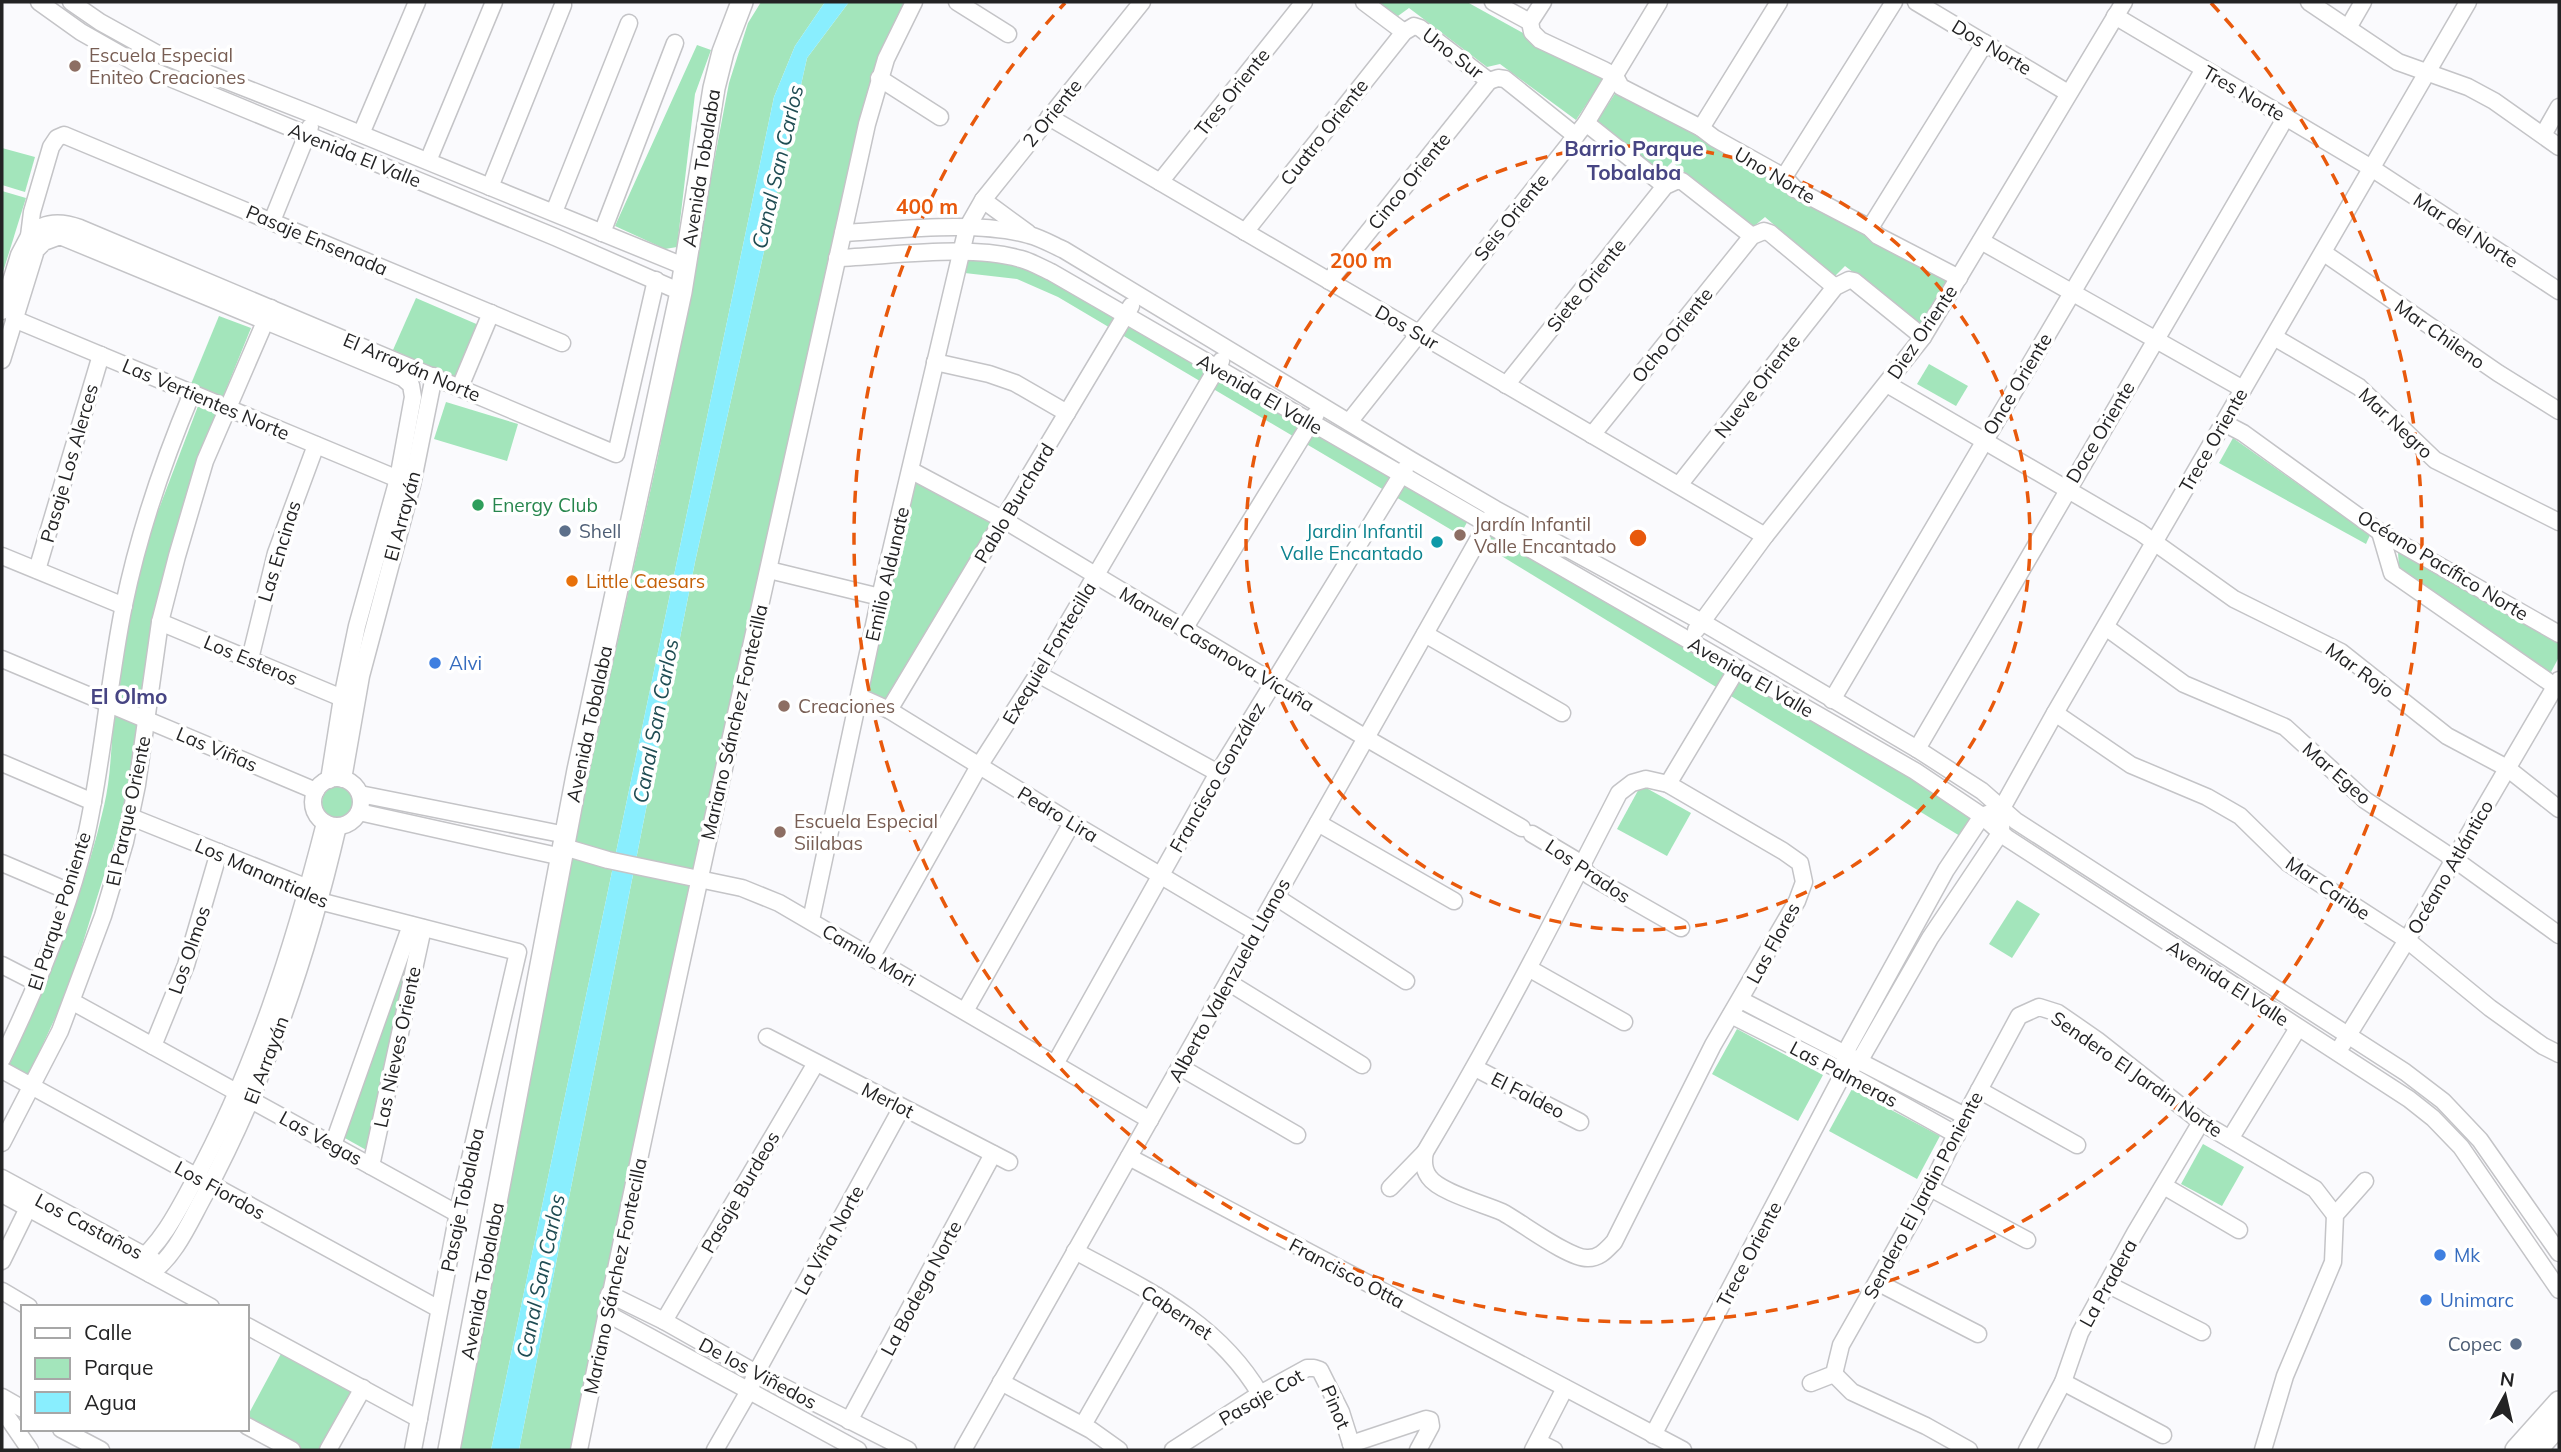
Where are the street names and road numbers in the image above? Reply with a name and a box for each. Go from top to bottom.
street label: Dos Norte [1948,14,2036,80]
street label: Uno Sur [1418,22,1488,84]
street label: Tres Oriente [1189,43,1275,141]
street label: Tres Norte [2199,60,2289,126]
street label: 2 Oriente [1017,74,1087,152]
street label: Cuatro Oriente [1275,74,1373,190]
street label: Avenida Tobalaba [677,87,725,249]
street label: Avenida El Valle [285,118,425,192]
street label: Cinco Oriente [1363,128,1455,234]
street label: Uno Norte [1730,141,1820,209]
street label: Seis Oriente [1468,168,1554,266]
street label: Mar del Norte [2409,187,2523,273]
street label: Pasaje Ensenada [243,199,391,281]
street label: Siete Oriente [1541,234,1631,336]
street label: Diez Oriente [1882,280,1962,384]
street label: Ocho Oriente [1626,283,1718,387]
street label: Mar Chileno [2390,294,2490,374]
street label: Dos Sur [1371,299,1443,355]
street label: El Arrayán Norte [340,327,484,407]
street label: Nueve Oriente [1709,329,1805,443]
street label: Once Oriente [1977,329,2057,439]
street label: Avenida El Valle [1193,348,1327,440]
street label: Las Vertientes Norte [119,353,293,445]
street label: Doce Oriente [2060,377,2140,487]
street label: Pasaje Los Alerces [35,381,103,545]
street label: Mar Negro [2354,382,2438,464]
street label: Trece Oriente [2174,384,2252,496]
street label: Pablo Burchard [969,439,1059,567]
street label: El Arrayán [378,468,426,564]
street label: Las Encinas [252,498,306,604]
street label: Emilio Aldunate [860,504,914,644]
street label: Océano Pacífico Norte [2353,504,2533,626]
street label: Exequiel Fontecilla [997,578,1101,728]
street label: Manuel Casanova Vicuña [1115,581,1319,717]
street label: Mariano Sánchez Fontecilla [695,602,773,842]
street label: Los Esteros [200,629,302,691]
street label: Avenida El Valle [1684,631,1818,723]
street label: Mar Rojo [2321,637,2399,703]
street label: Avenida Tobalaba [561,643,617,805]
street label: Francisco González [1164,697,1270,857]
street label: Las Viñas [173,721,261,777]
street label: El Parque Oriente [100,734,156,888]
street label: Mar Egeo [2298,737,2376,809]
street label: Pedro Lira [1014,781,1102,847]
street label: Océano Atlántico [2402,796,2498,938]
street label: El Parque Poniente [22,829,96,993]
street label: Los Manantiales [191,833,333,913]
street label: Los Prados [1541,834,1635,908]
street label: Mar Caribe [2281,851,2375,925]
street label: Alberto Valenzuela Llanos [1163,874,1295,1086]
street label: Las Flores [1741,898,1805,988]
street label: Los Olmos [163,903,215,997]
street label: Camilo Mori [818,919,920,991]
street label: Avenida El Valle [2162,935,2294,1031]
street label: Las Nieves Oriente [368,964,426,1130]
street label: Sendero El Jardin Norte [2047,1006,2227,1142]
street label: El Arrayán [238,1013,294,1107]
street label: Las Palmeras [1786,1036,1902,1112]
street label: El Faldeo [1487,1066,1569,1124]
street label: Merlot [858,1077,918,1123]
street label: Sendero El Jardin Poniente [1858,1087,1988,1303]
street label: Las Vegas [275,1105,367,1171]
street label: Pasaje Tobalaba [435,1126,489,1274]
street label: Pasaje Burdeos [695,1127,785,1257]
street label: Los Fiordos [170,1155,270,1225]
street label: Mariano Sánchez Fontecilla [578,1156,652,1396]
street label: La Viña Norte [789,1181,869,1299]
street label: Los Castaños [31,1188,147,1264]
street label: Trece Oriente [1711,1197,1787,1311]
street label: Avenida Tobalaba [455,1200,509,1362]
street label: La Bodega Norte [875,1216,967,1360]
street label: Francisco Otta [1285,1233,1409,1313]
street label: La Pradera [2074,1235,2142,1331]
street label: Cabernet [1137,1279,1218,1345]
street label: De los Viñedos [695,1332,821,1414]
street label: Pasaje Cot [1214,1363,1308,1431]
street label: Pinot [1316,1381,1356,1433]

